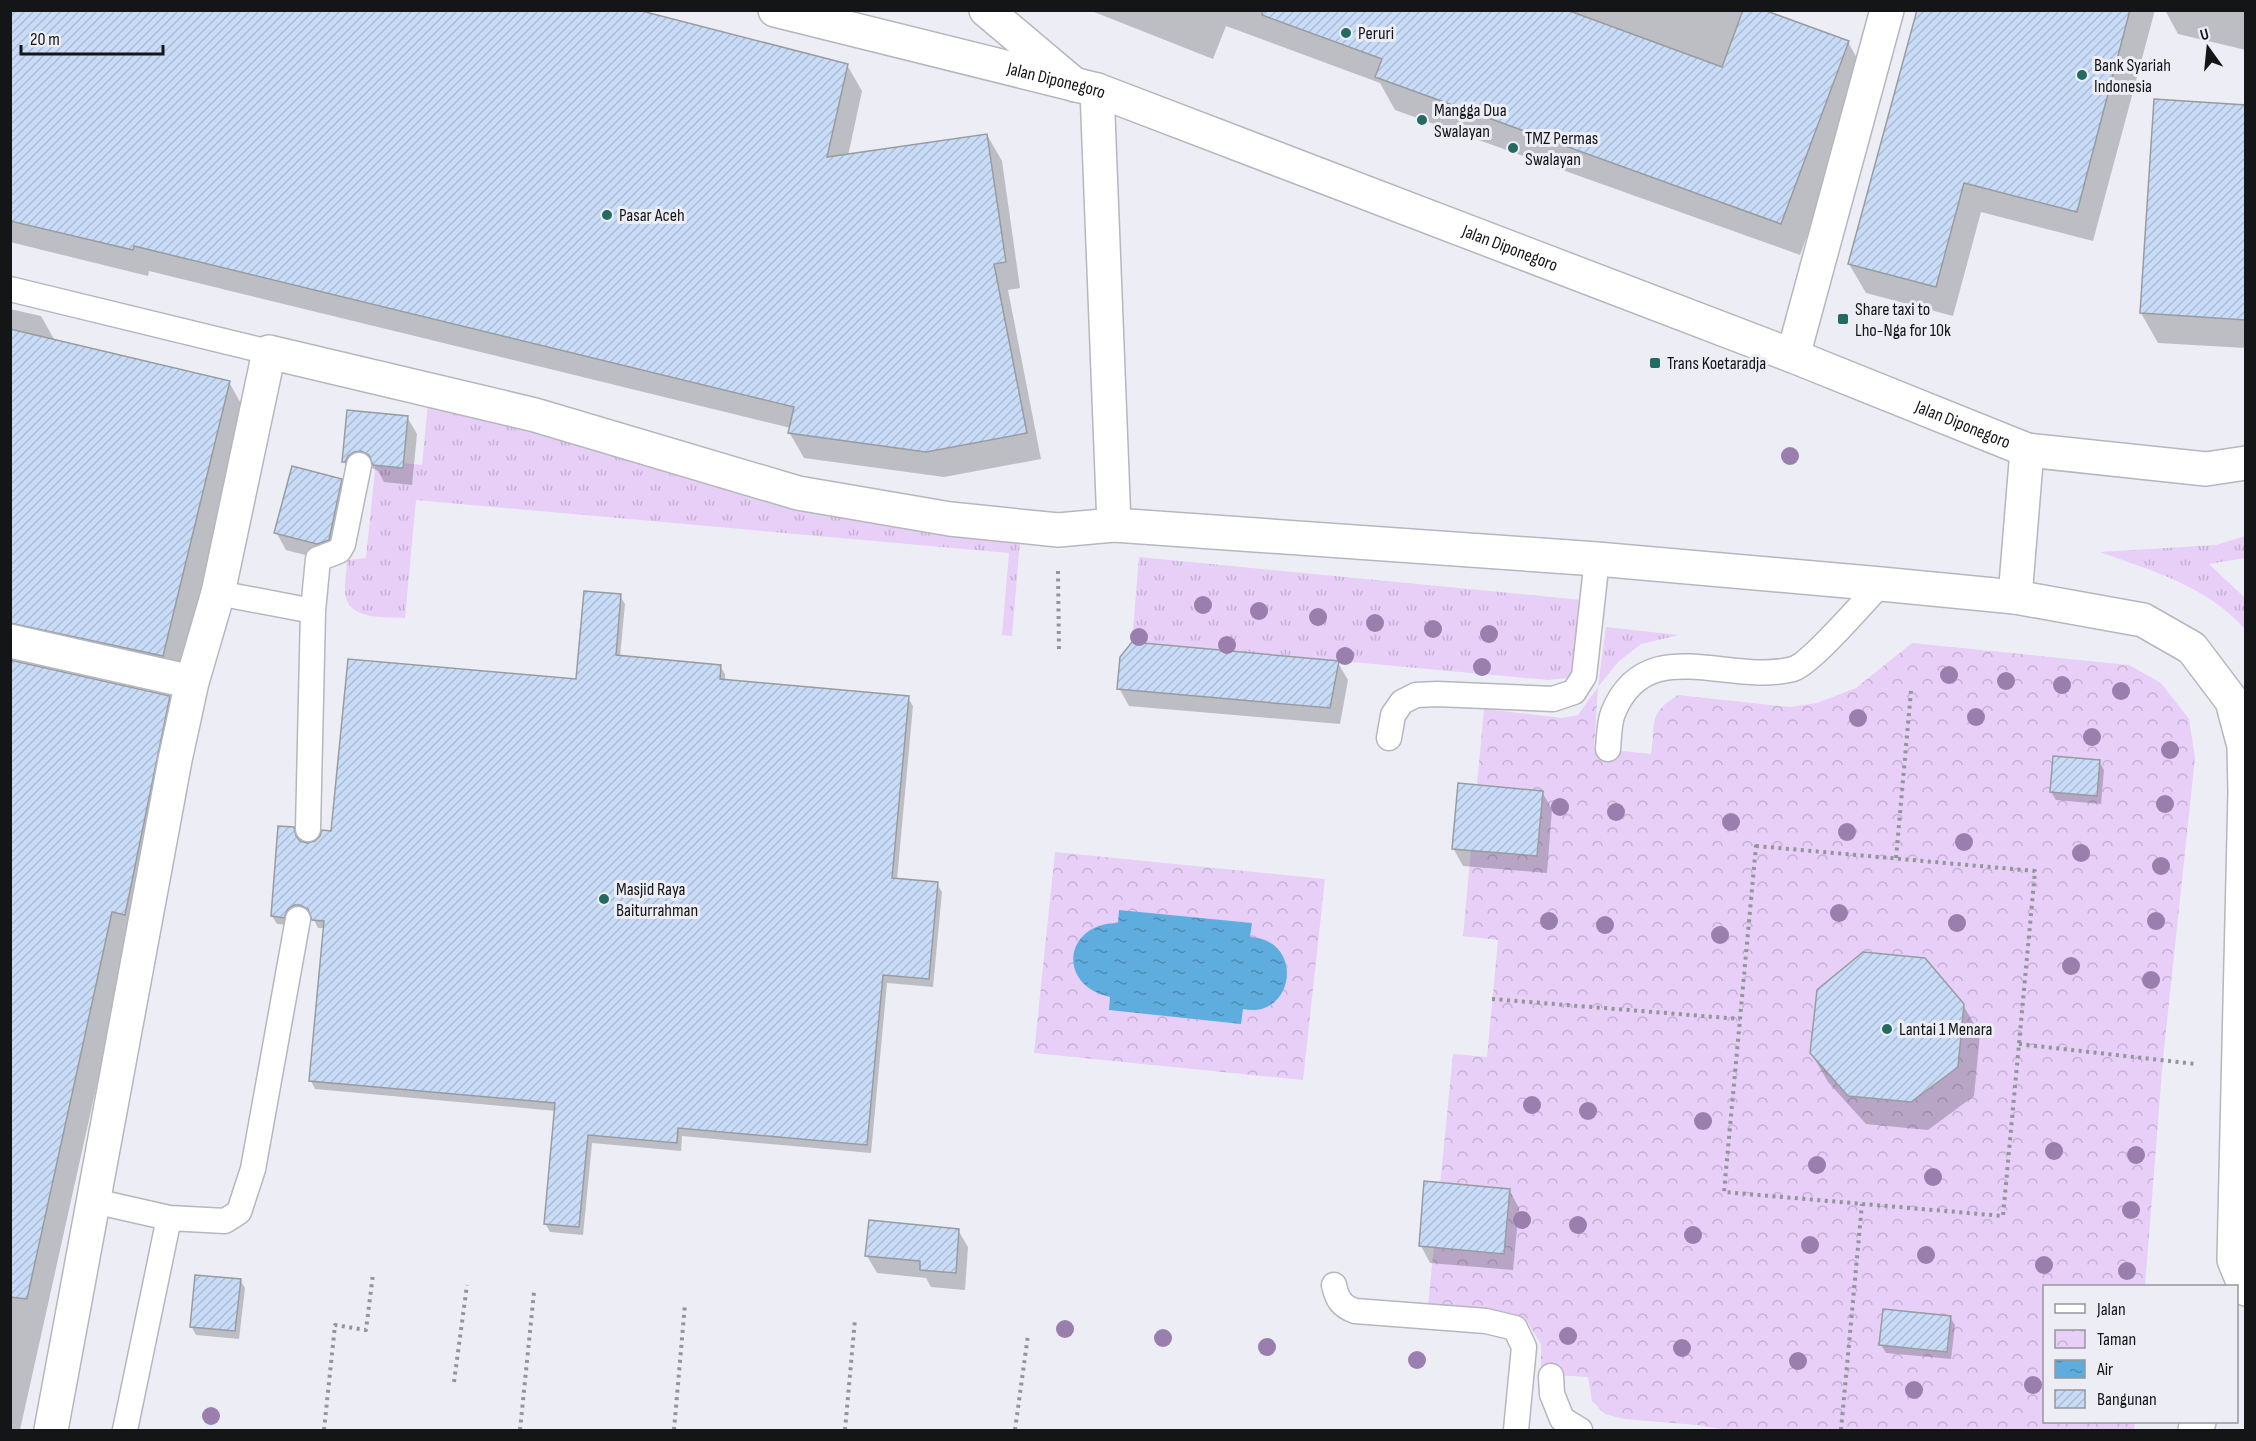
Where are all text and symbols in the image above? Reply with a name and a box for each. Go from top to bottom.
scale bar [21,18,164,56]
north arrow [2178,18,2238,78]
place label: Peruri [1358,23,1394,44]
text: U [2198,25,2211,45]
marker: Peruri [1339,26,1353,40]
text: 20 m [30,29,60,50]
place label: Bank Syariah Indonesia [2094,55,2171,97]
street label: Jalan Diponegoro [1004,58,1109,103]
marker: Bank Syariah Indonesia [2075,68,2089,82]
place label: Mangga Dua Swalayan [1434,100,1507,142]
marker: Mangga Dua Swalayan [1415,113,1429,127]
place label: TMZ Permas Swalayan [1525,128,1598,170]
marker: TMZ Permas Swalayan [1506,141,1520,155]
place label: Pasar Aceh [619,205,685,226]
marker: Pasar Aceh [600,208,614,222]
street label: Jalan Diponegoro [1458,220,1561,276]
place label: Share taxi to Lho-Nga for 10k [1855,299,1951,341]
marker: Share taxi to Lho-Nga for 10k [1836,312,1850,326]
place label: Trans Koetaradja [1667,353,1766,374]
marker: Trans Koetaradja [1648,356,1662,370]
street label: Jalan Diponegoro [1911,396,2013,453]
place label: Masjid Raya Baiturrahman [616,879,698,921]
marker: Masjid Raya Baiturrahman [597,892,611,906]
place label: Lantai 1 Menara [1899,1019,1993,1040]
marker: Lantai 1 Menara [1880,1022,1894,1036]
legend [2043,1285,2238,1423]
text: Jalan [2096,1299,2126,1320]
text: Taman [2097,1329,2136,1350]
text: Air [2096,1359,2113,1380]
text: Bangunan [2097,1389,2157,1410]

